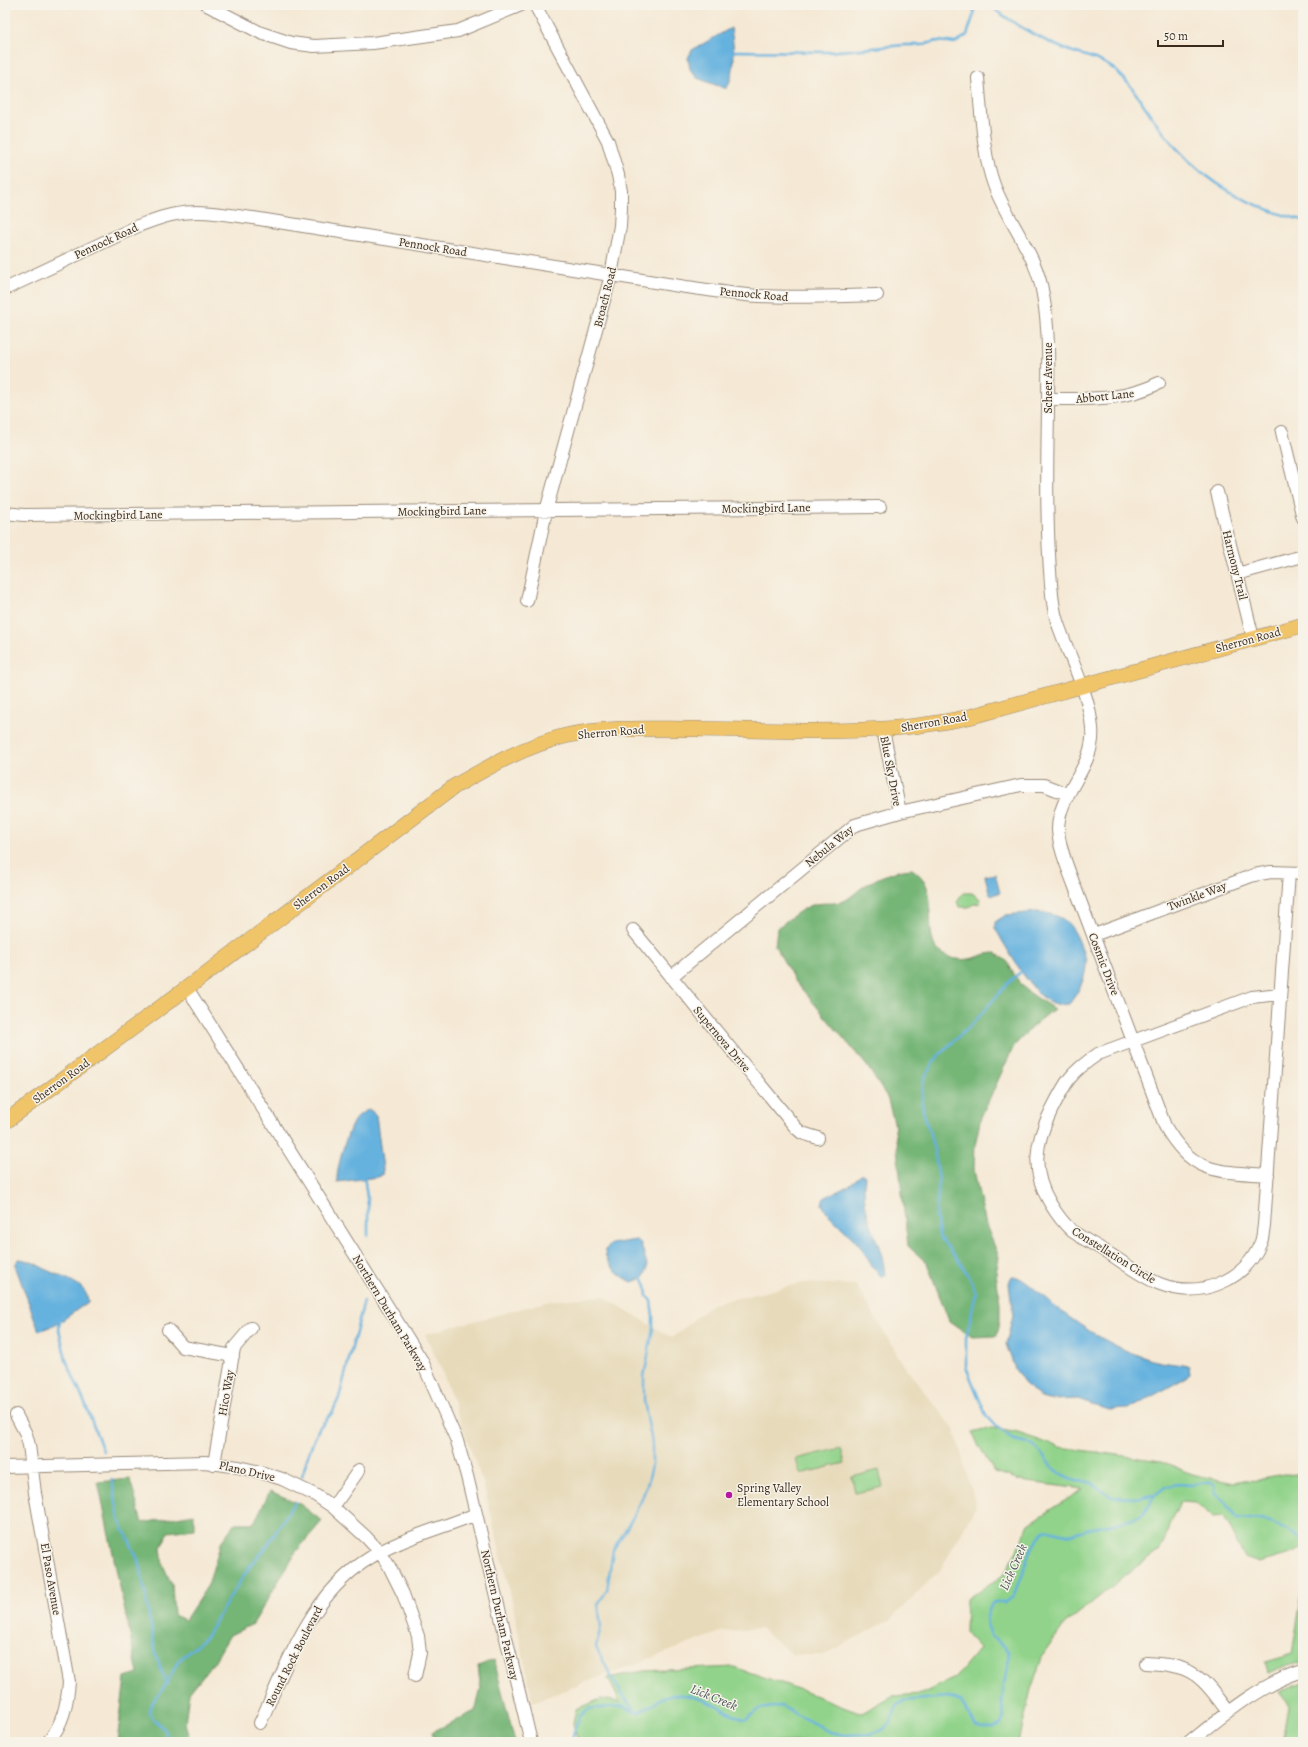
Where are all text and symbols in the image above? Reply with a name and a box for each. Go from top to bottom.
scale bar [1158,22,1223,48]
text: 50 m [1164,28,1188,44]
street label: Pennock Road [71,219,141,263]
street label: Pennock Road [398,234,469,260]
street label: Broach Road [590,264,620,329]
street label: Pennock Road [719,283,790,305]
street label: Scheer Avenue [1040,342,1056,414]
street label: Abbott Lane [1074,385,1135,407]
street label: Mockingbird Lane [721,499,811,517]
street label: Mockingbird Lane [397,502,487,520]
street label: Mockingbird Lane [73,506,163,524]
street label: Harmony Trail [1219,528,1251,602]
street label: Sherron Road [1214,623,1283,656]
street label: Sherron Road [900,708,969,736]
street label: Sherron Road [577,721,646,743]
street label: Blue Sky Drive [876,735,906,807]
street label: Nebula Way [801,821,857,871]
street label: Sherron Road [289,860,353,914]
street label: Twinkle Way [1165,877,1229,915]
street label: Cosmic Drive [1085,930,1123,998]
street label: Supernova Drive [690,1003,754,1075]
street label: Sherron Road [29,1055,93,1107]
street label: Constellation Circle [1069,1223,1159,1287]
street label: Northern Durham Parkway [349,1252,432,1375]
street label: Hico Way [214,1368,238,1417]
street label: Plano Drive [217,1457,277,1485]
place label: Spring Valley Elementary School [737,1480,829,1510]
marker: Spring Valley Elementary School [724,1490,734,1500]
water label: Lick Creek [995,1541,1031,1593]
street label: El Paso Avenue [37,1542,65,1616]
street label: Northern Durham Parkway [477,1548,523,1683]
street label: Round Rock Boulevard [262,1603,327,1709]
water label: Lick Creek [688,1680,740,1714]

